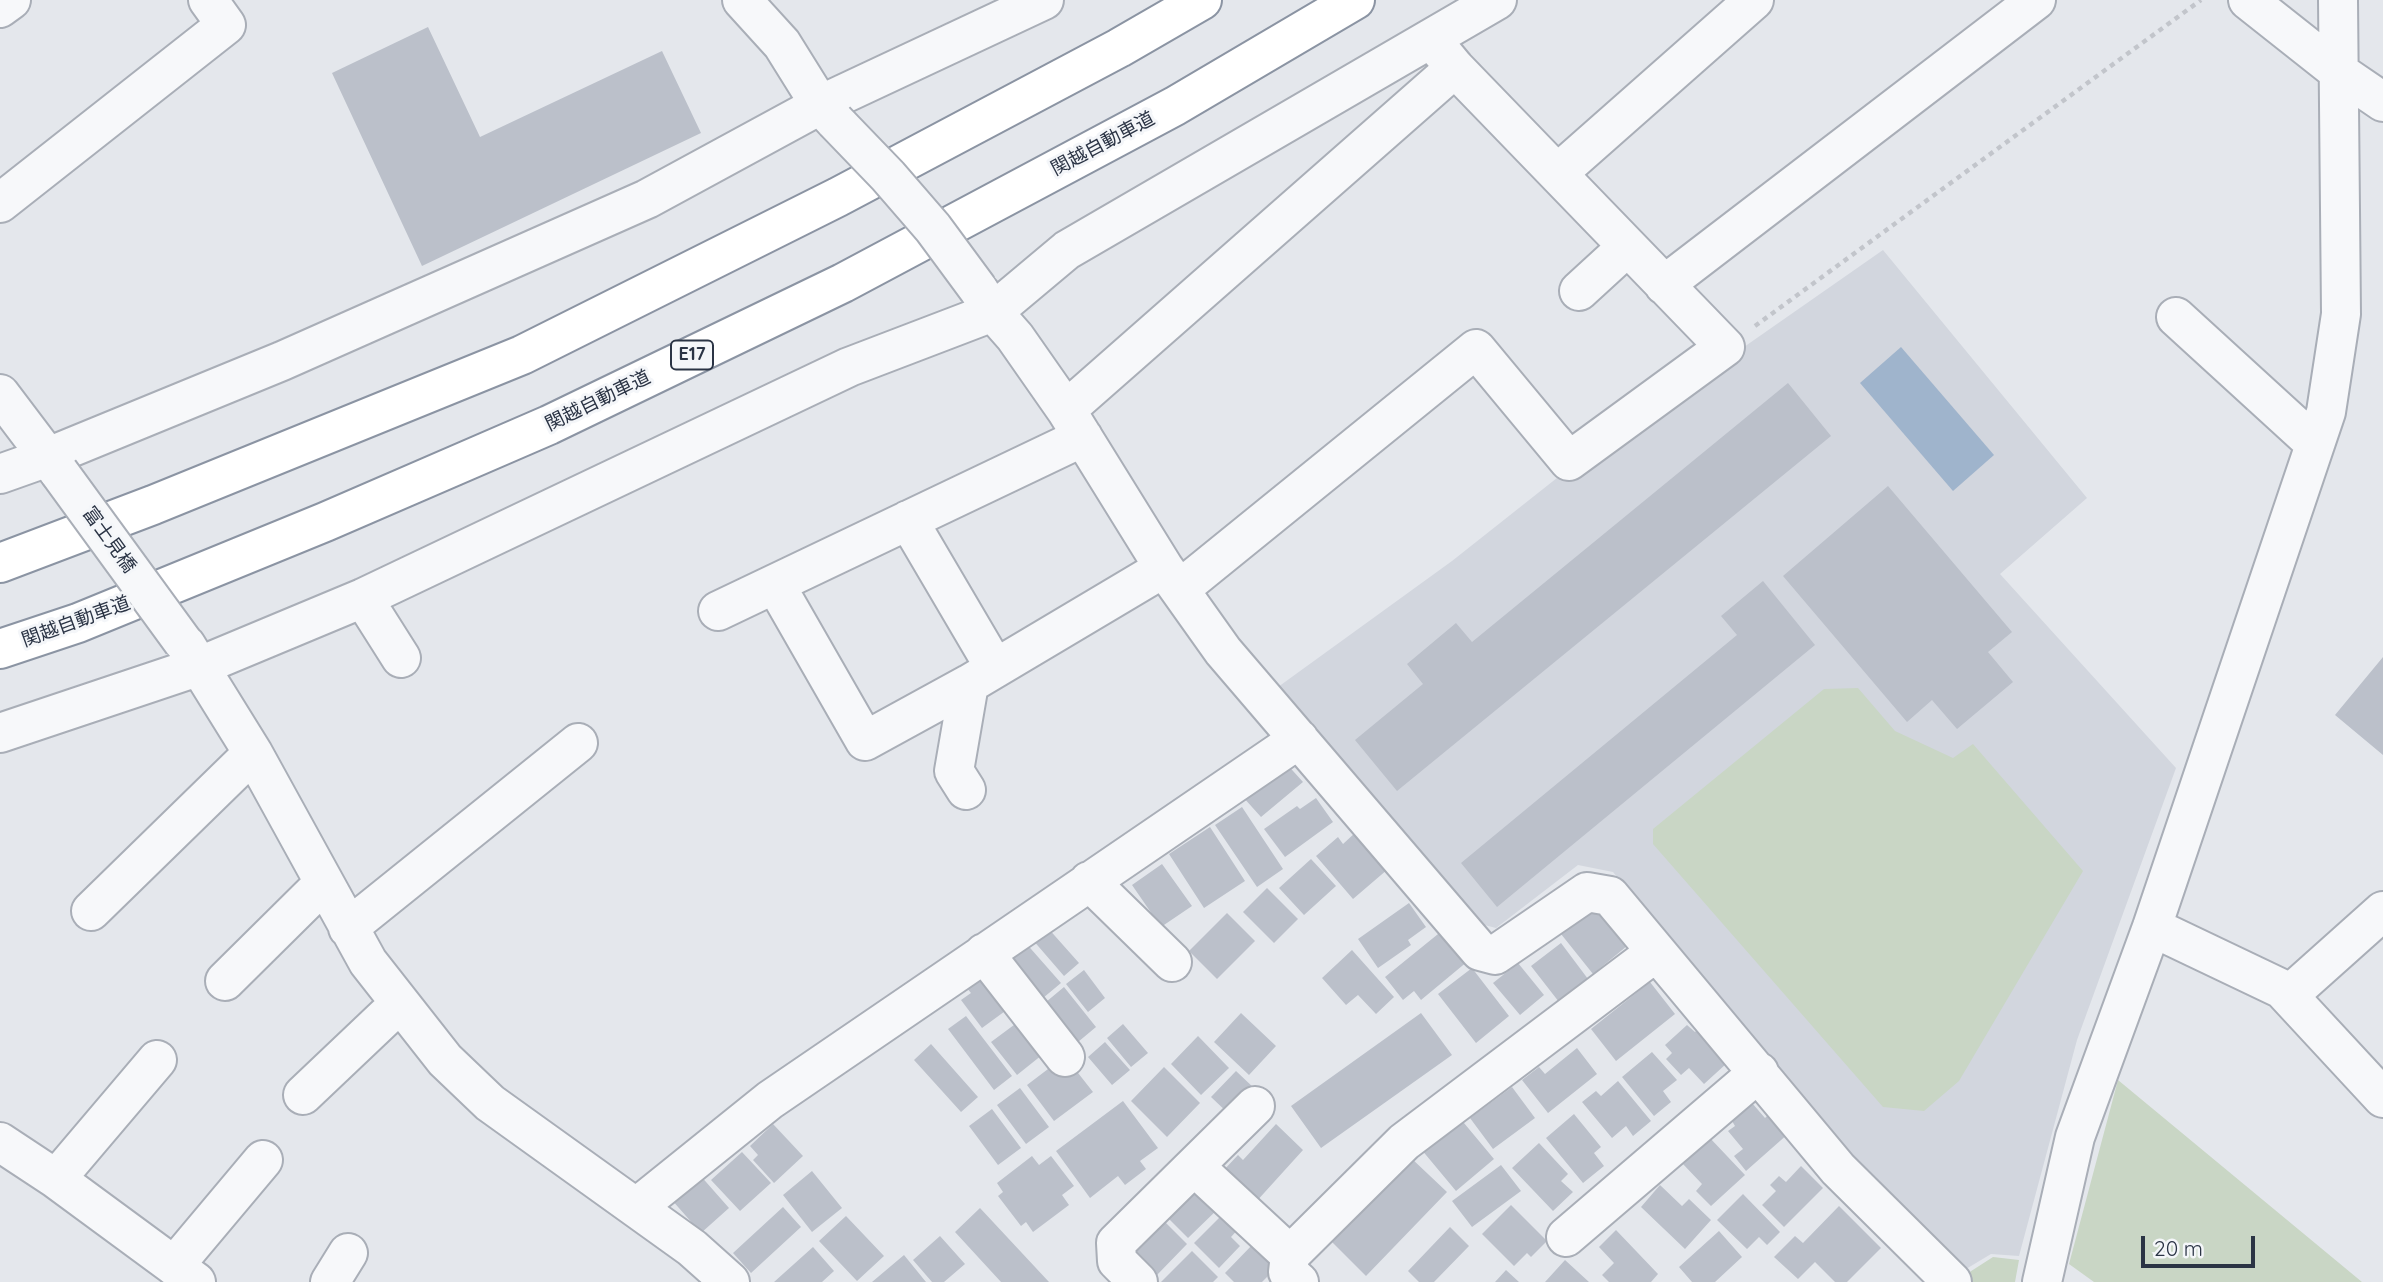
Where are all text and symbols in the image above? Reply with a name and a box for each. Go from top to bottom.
street label: 関越自動車道 [1047,107,1159,181]
road number: E17 [671,340,713,370]
street label: 関越自動車道 [542,366,654,436]
street label: 富士見橋 [77,503,141,577]
street label: 関越自動車道 [19,592,133,652]
scale bar [2145,1222,2259,1266]
text: 20 m [2154,1235,2203,1261]

